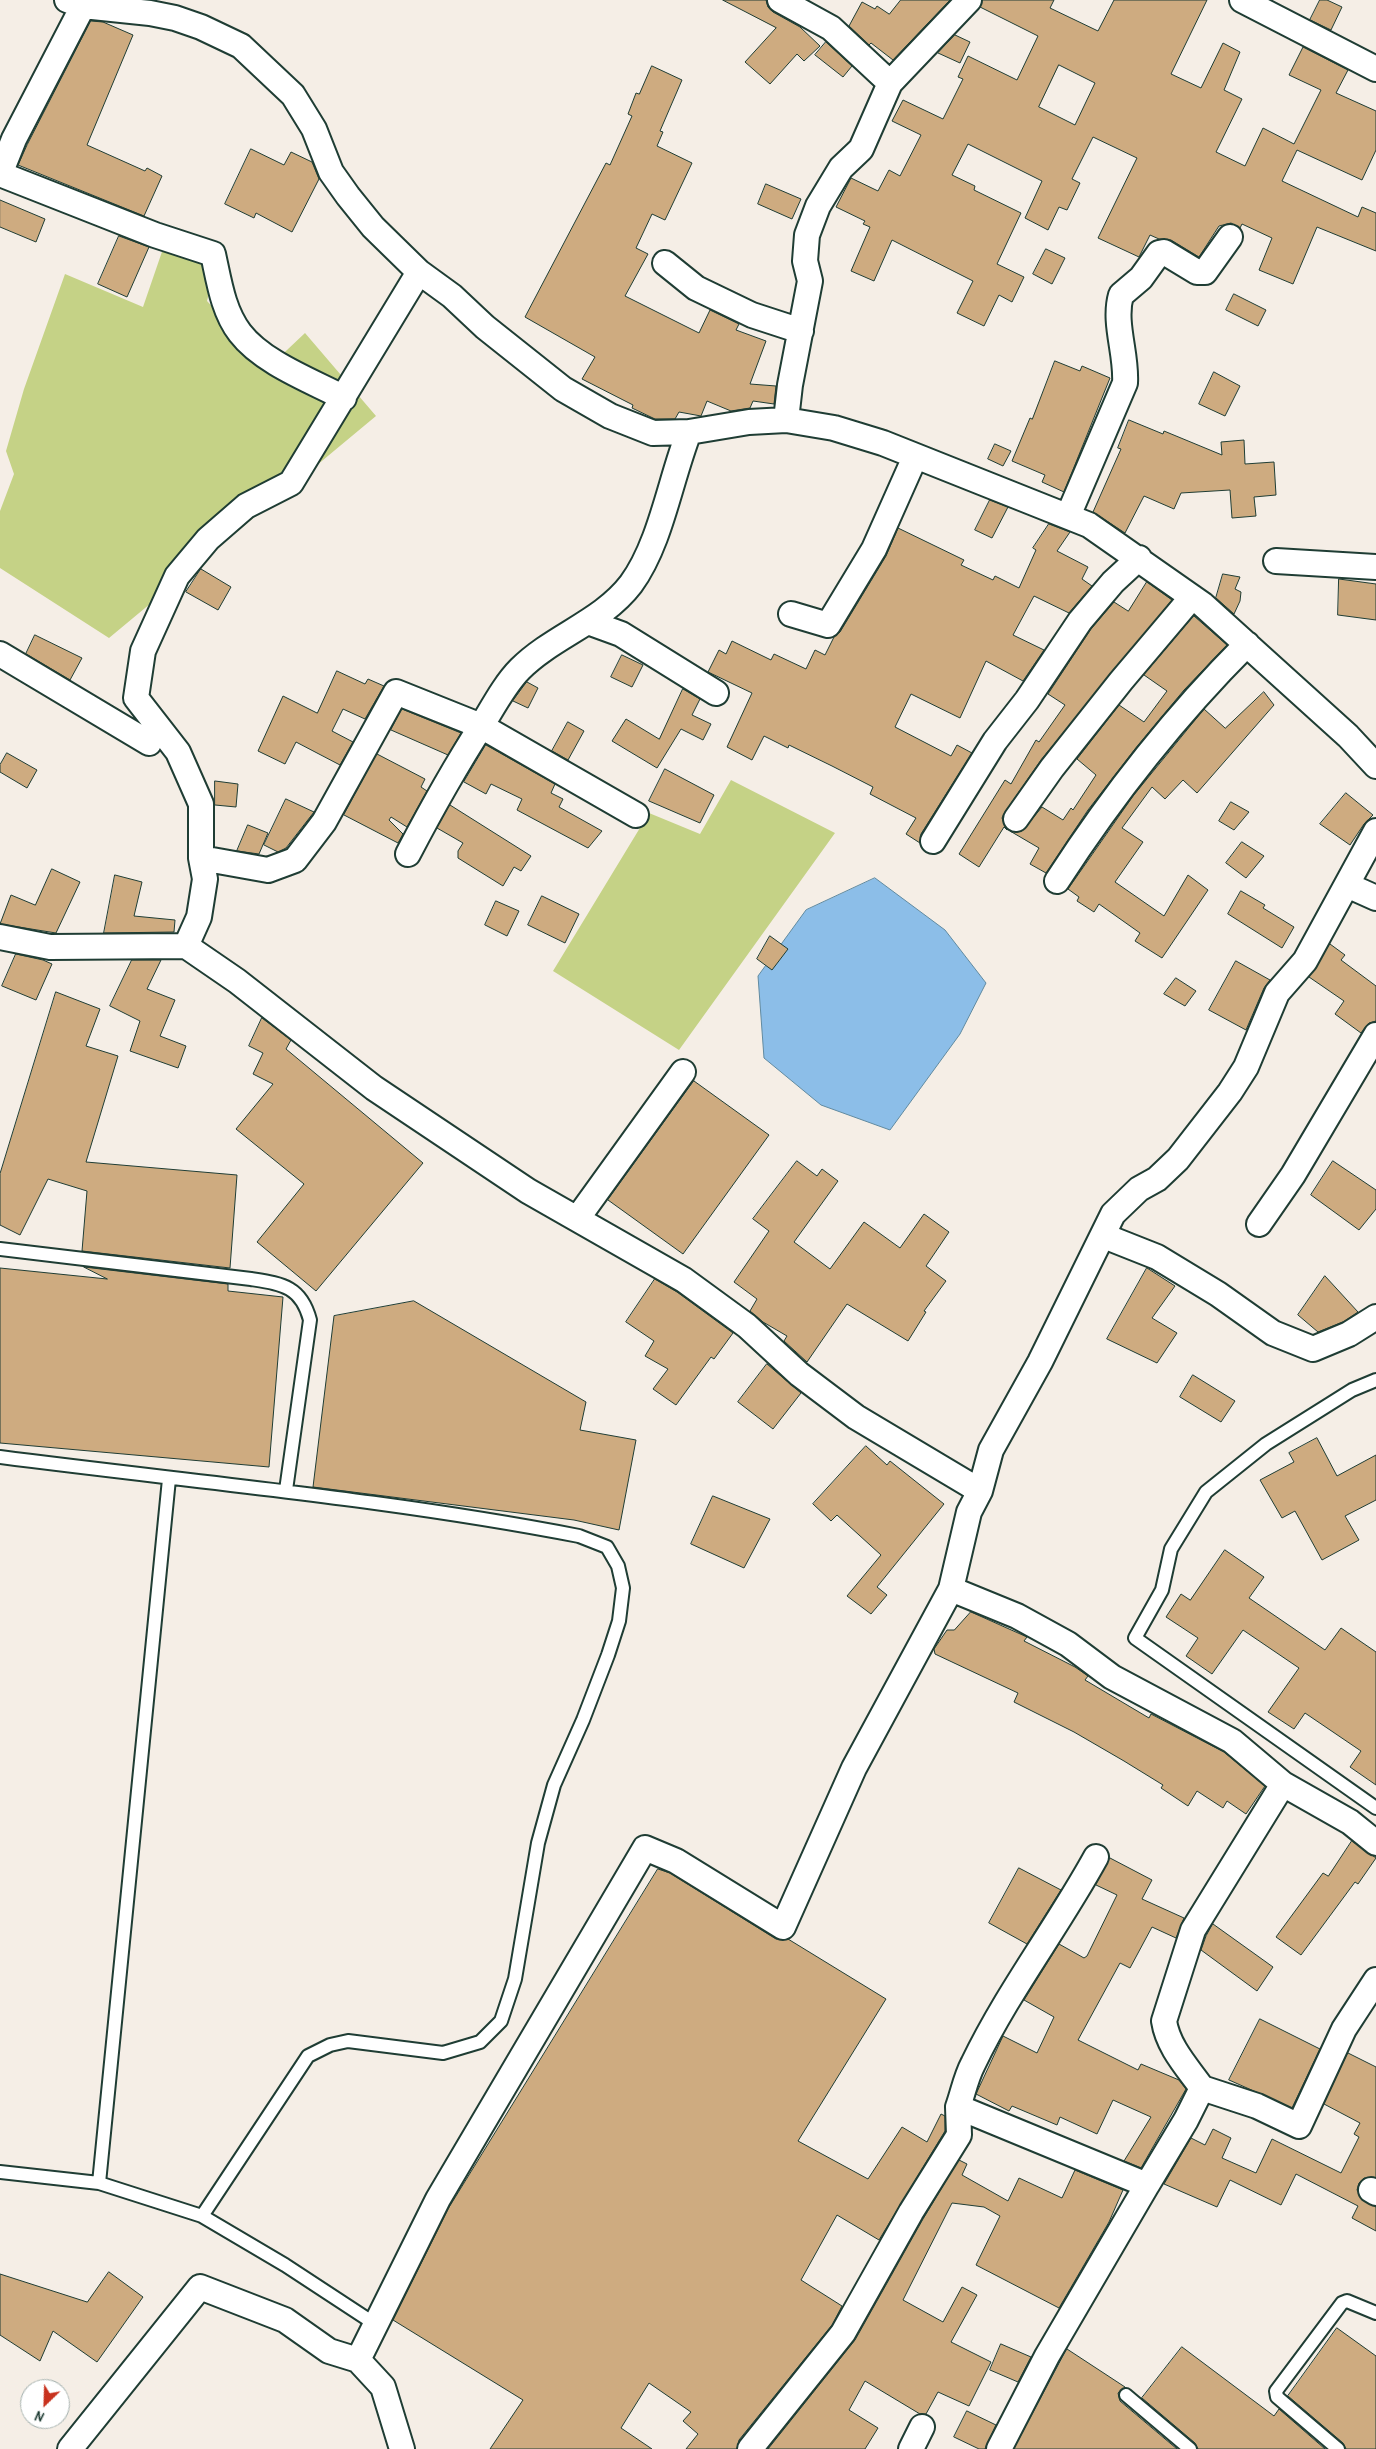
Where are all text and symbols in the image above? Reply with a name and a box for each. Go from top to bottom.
north arrow [20,2379,70,2429]
text: N [32,2407,46,2427]

